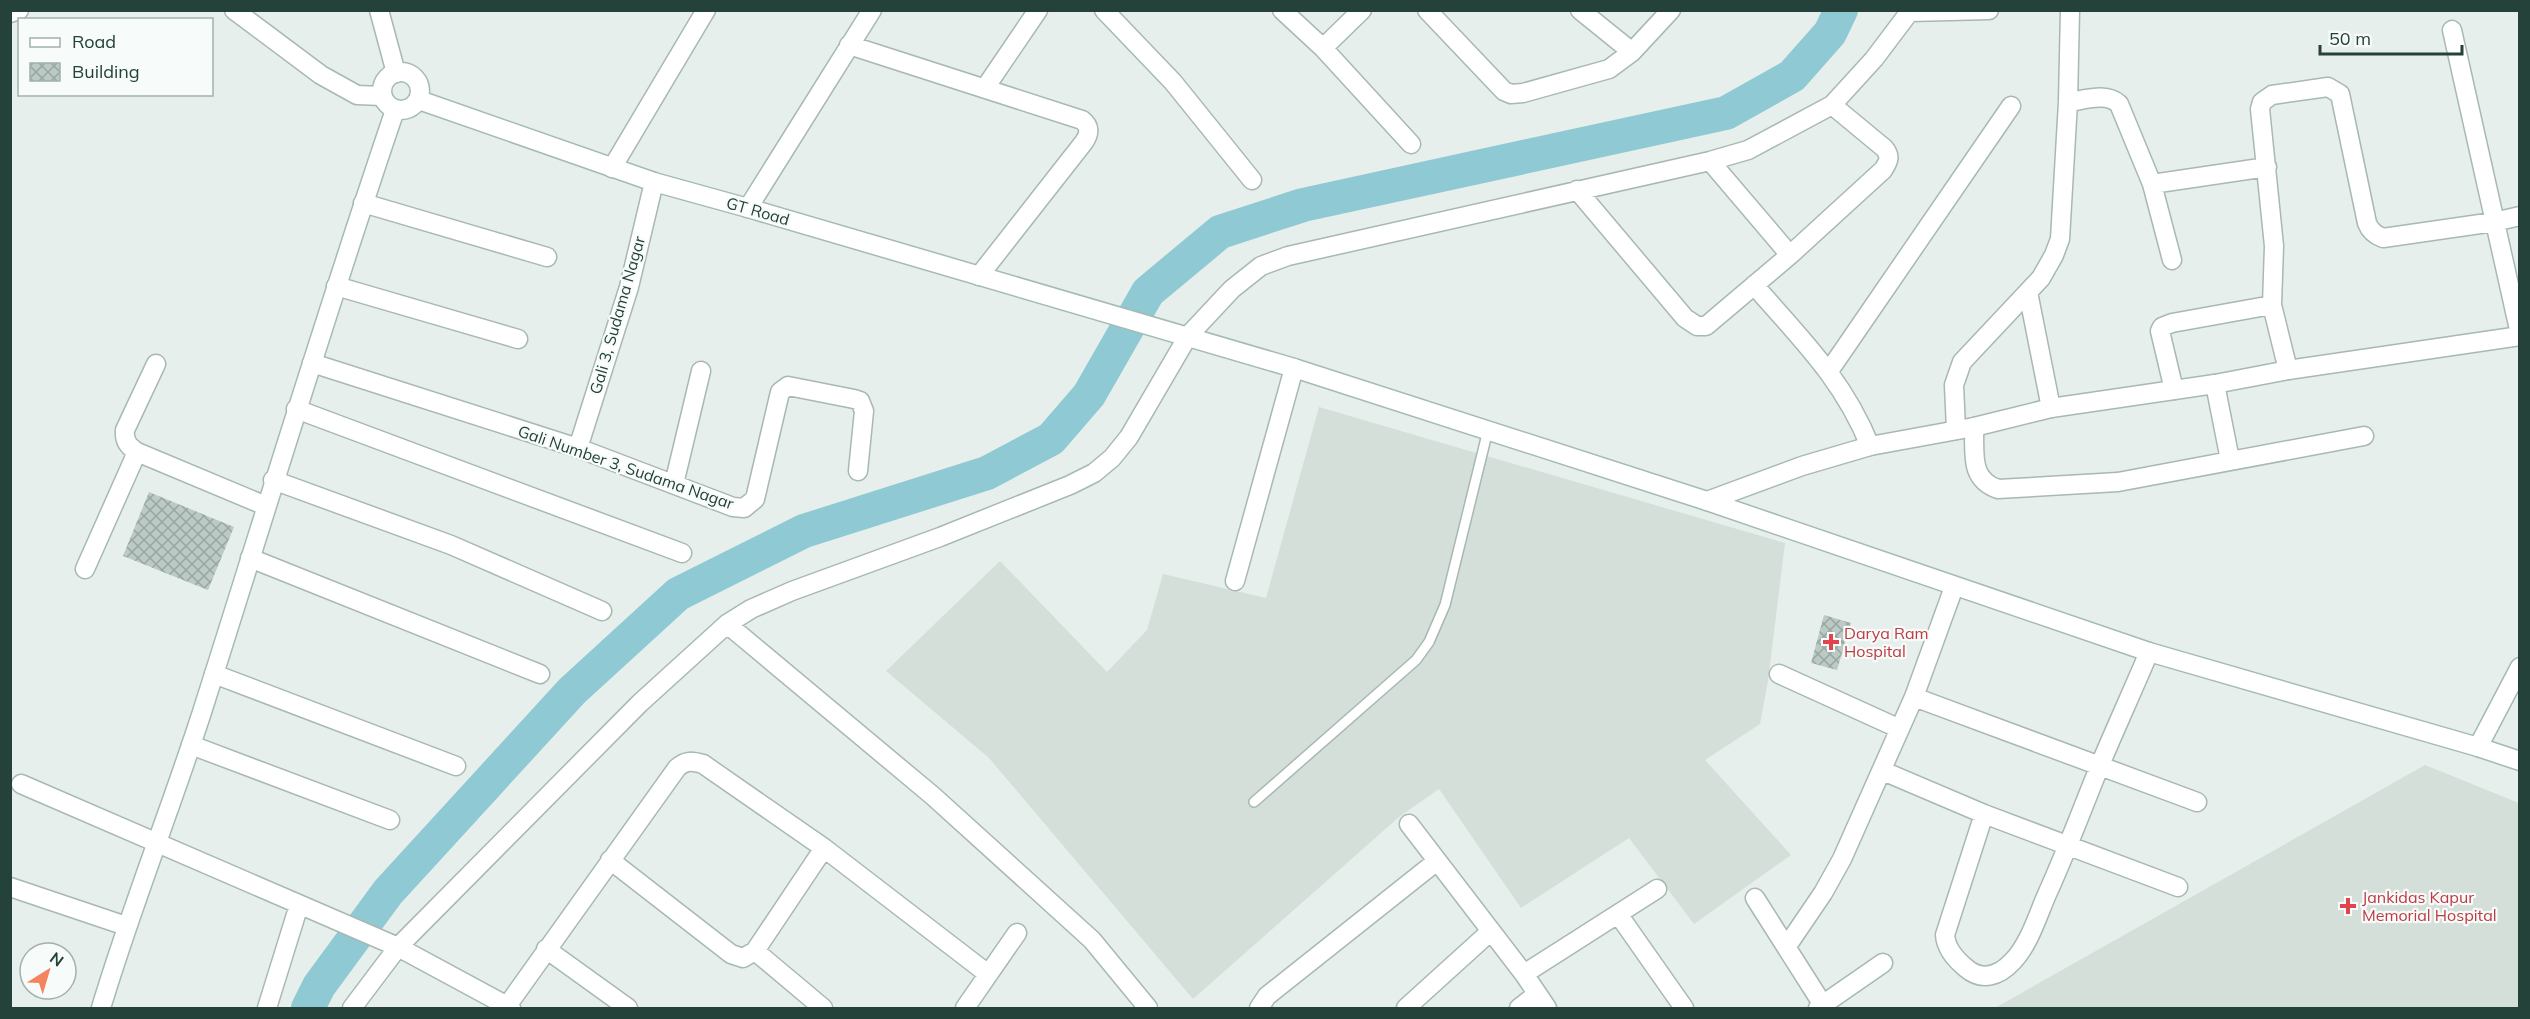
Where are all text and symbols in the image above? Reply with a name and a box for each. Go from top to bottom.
legend [18,18,213,96]
scale bar [2320,18,2462,56]
text: 50 m [2329,27,2371,50]
text: Road [72,30,116,53]
text: Building [72,60,140,83]
street label: GT Road [724,192,792,230]
street label: Gali 3, Sudama Nagar [585,234,649,396]
street label: Gali Number 3, Sudama Nagar [515,421,737,513]
place label: Darya Ram Hospital [1844,623,1929,661]
marker: Darya Ram Hospital [1822,633,1840,651]
place label: Jankidas Kapur Memorial Hospital [2362,887,2497,925]
marker: Jankidas Kapur Memorial Hospital [2339,897,2357,915]
north arrow [18,941,78,1001]
text: N [46,947,68,971]

